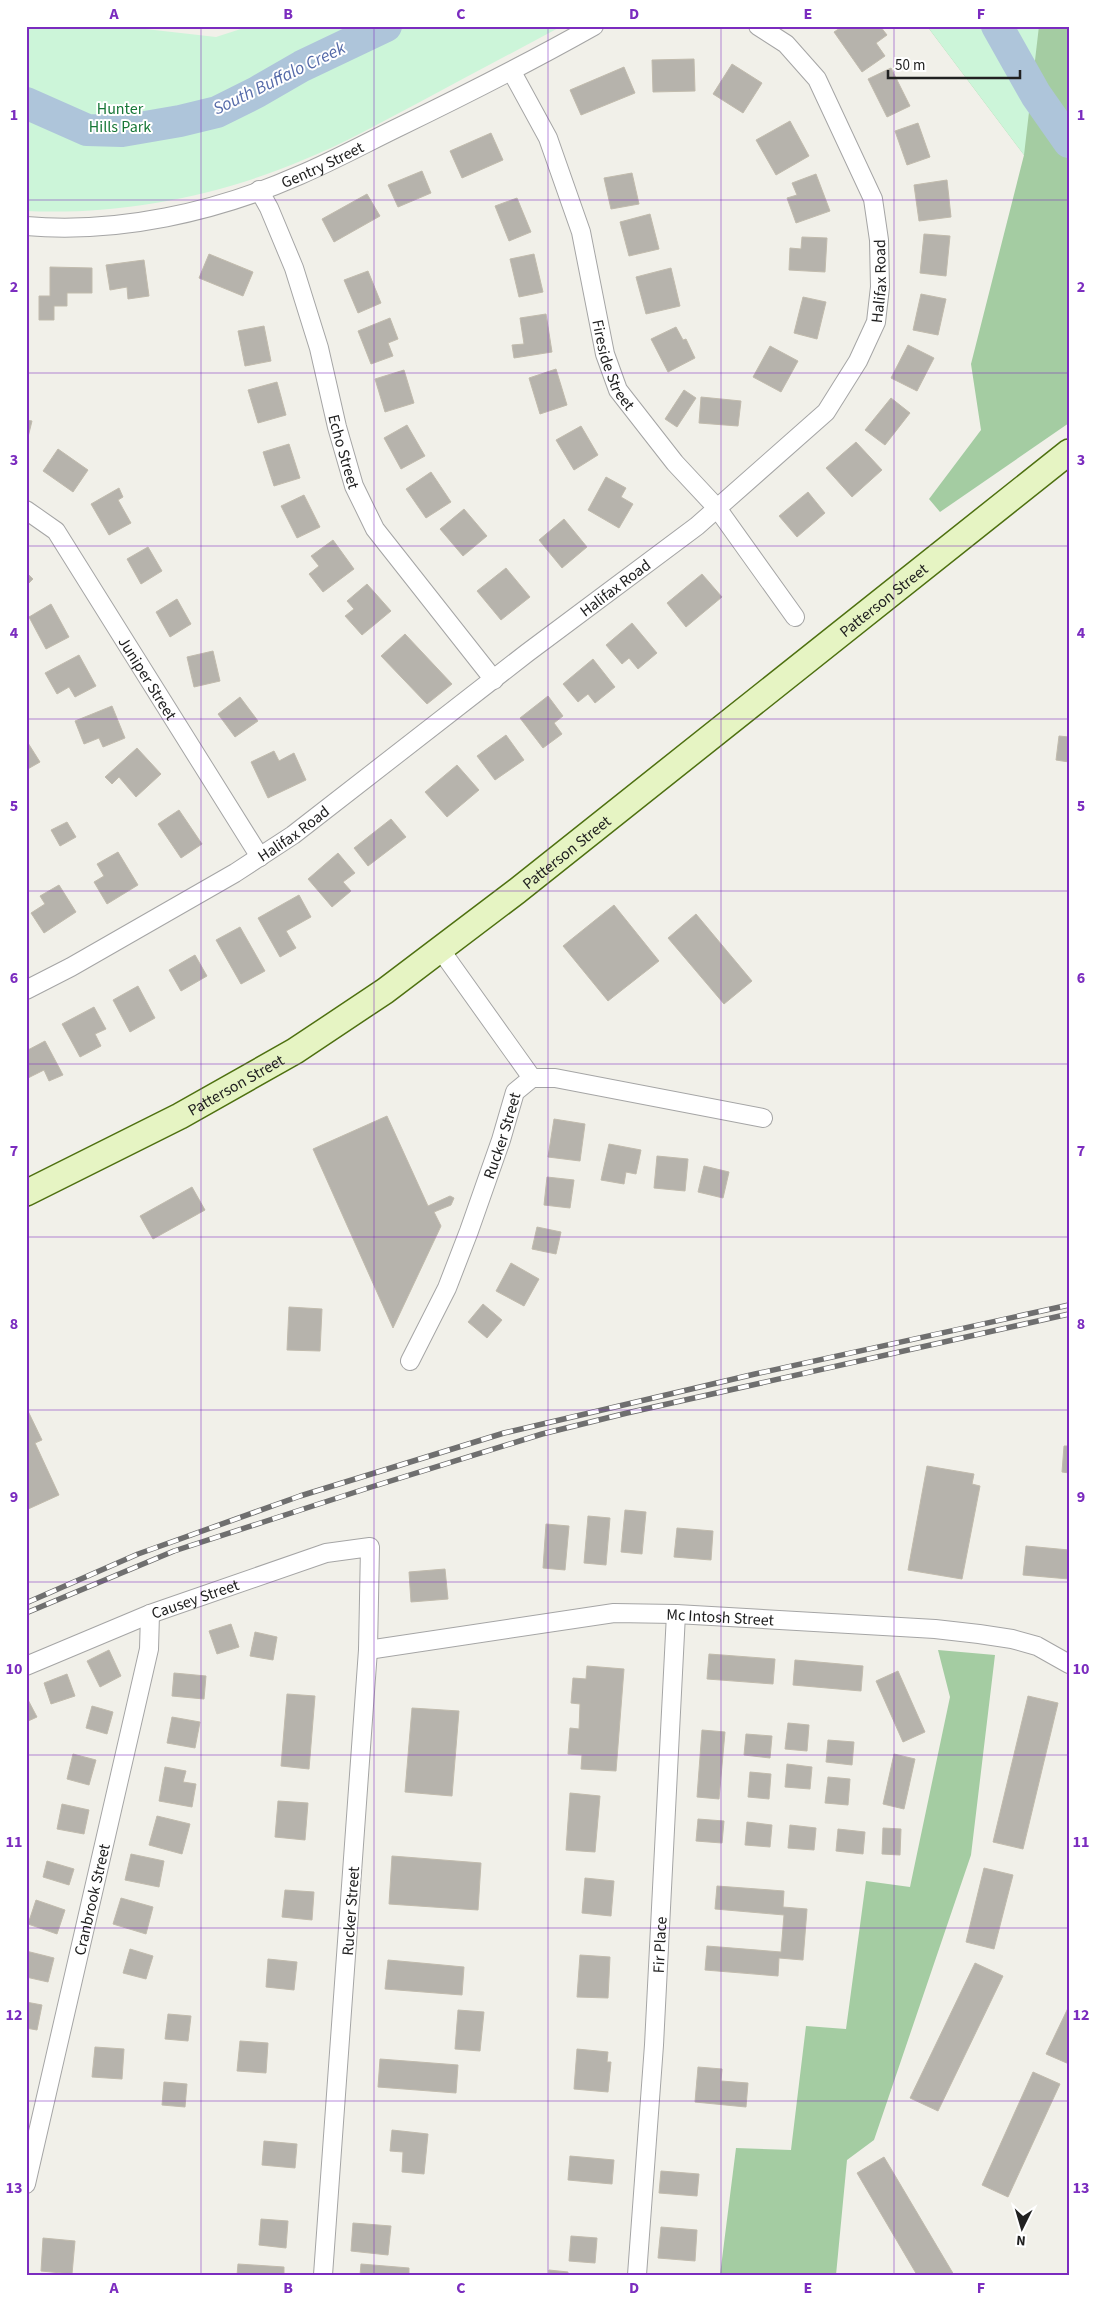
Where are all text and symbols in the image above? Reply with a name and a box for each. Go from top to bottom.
text: A [108,3,119,25]
text: B [283,3,293,25]
text: C [456,3,466,25]
text: D [629,3,639,25]
text: E [804,3,812,25]
text: F [977,3,985,25]
water label: South Buffalo Creek [209,35,350,121]
scale bar [888,48,1020,80]
text: 50 m [895,55,925,76]
park label: Hunter Hills Park [89,98,151,138]
text: 1 [10,104,18,126]
text: 1 [1077,104,1085,126]
street label: Gentry Street [278,136,368,194]
street label: Halifax Road [866,239,892,324]
text: 2 [10,276,18,298]
text: 2 [1077,276,1085,298]
street label: Fireside Street [586,318,640,416]
street label: Echo Street [323,412,364,492]
text: 3 [10,449,18,471]
text: 3 [1077,449,1085,471]
street label: Halifax Road [575,554,656,622]
street label: Patterson Street [835,558,933,643]
text: 4 [10,622,19,644]
text: 4 [1077,622,1086,644]
street label: Juniper Street [113,632,182,725]
text: 5 [10,795,18,817]
text: 5 [1077,795,1085,817]
street label: Halifax Road [253,801,334,867]
street label: Patterson Street [518,810,616,895]
text: 6 [10,967,18,989]
text: 6 [1077,967,1085,989]
street label: Patterson Street [184,1049,289,1121]
street label: Rucker Street [478,1089,527,1182]
text: 7 [10,1140,18,1162]
text: 7 [1077,1140,1085,1162]
text: 8 [10,1313,18,1335]
text: 8 [1077,1313,1085,1335]
text: 9 [10,1486,18,1508]
text: 9 [1077,1486,1085,1508]
street label: Causey Street [148,1574,243,1625]
street label: Mc Intosh Street [666,1604,775,1632]
text: 10 [6,1658,22,1680]
text: 10 [1073,1658,1089,1680]
text: 11 [6,1831,22,1853]
text: 11 [1073,1831,1089,1853]
street label: Cranbrook Street [69,1841,116,1958]
street label: Rucker Street [337,1865,365,1956]
street label: Fir Place [648,1916,673,1974]
text: 12 [6,2004,22,2026]
text: 12 [1073,2004,1089,2026]
text: 13 [6,2177,22,2199]
text: 13 [1073,2177,1089,2199]
north arrow [998,2204,1048,2254]
text: N [1015,2230,1026,2250]
text: A [108,2277,119,2299]
text: B [283,2277,293,2299]
text: C [456,2277,466,2299]
text: D [629,2277,639,2299]
text: E [804,2277,812,2299]
text: F [977,2277,985,2299]

